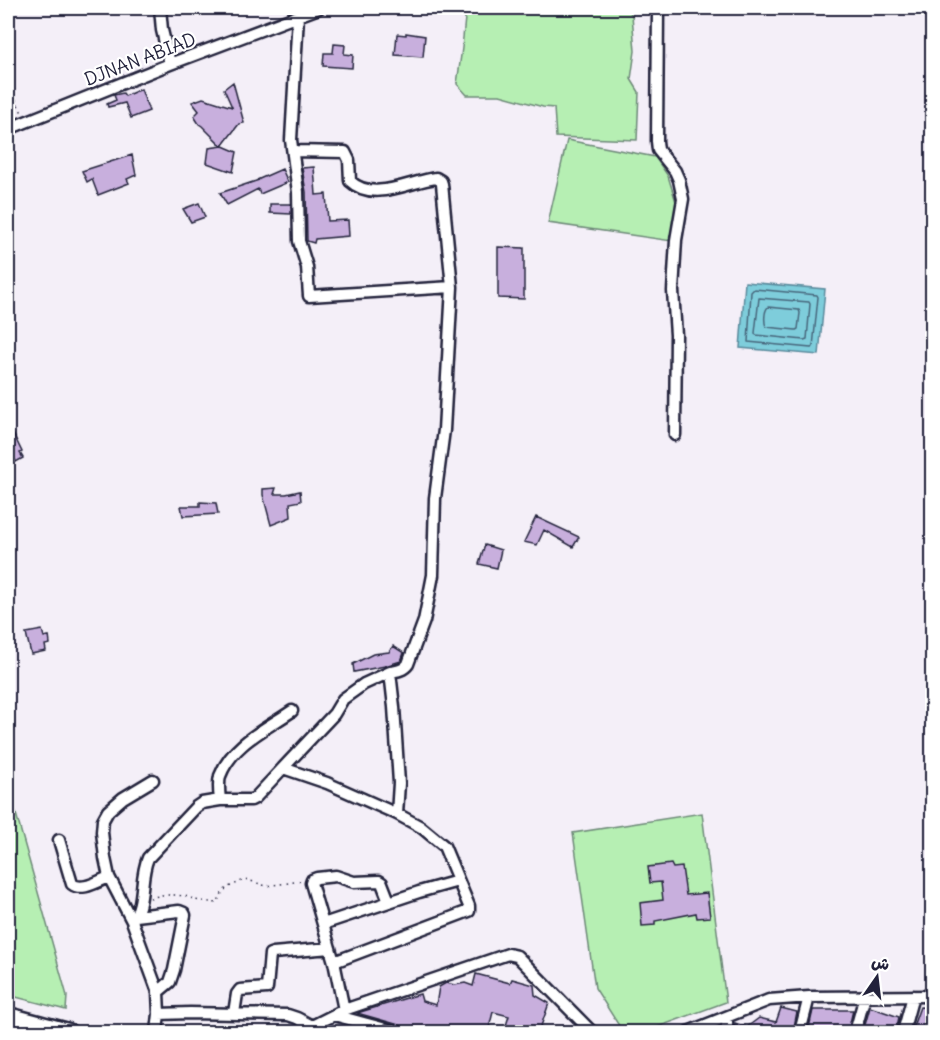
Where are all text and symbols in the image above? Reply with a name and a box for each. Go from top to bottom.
street label: DJNAN ABIAD [81,27,199,91]
north arrow [847,947,907,1007]
text: ش [870,951,892,974]

